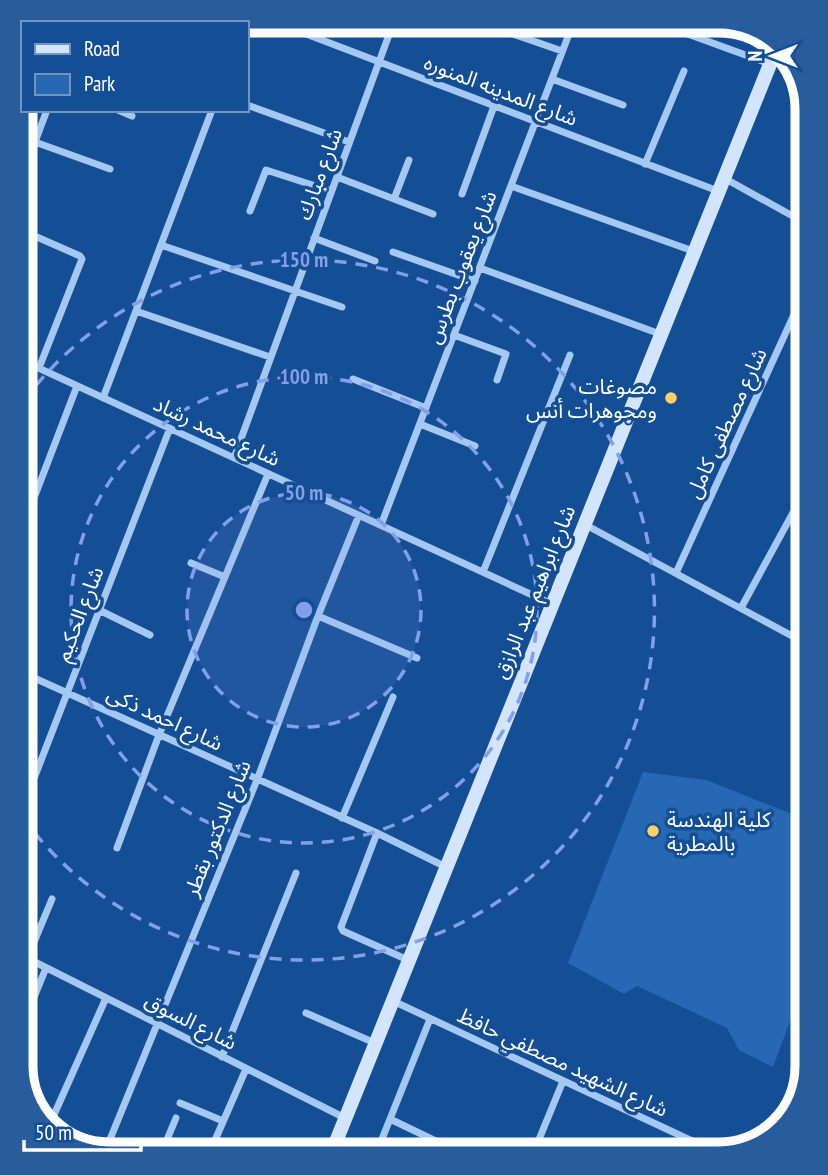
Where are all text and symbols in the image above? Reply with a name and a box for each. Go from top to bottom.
legend [21,21,248,112]
north arrow [737,21,807,91]
text: Road [84,35,120,62]
street label: شارع المدينه المنوره [420,48,582,134]
text: N [743,51,767,61]
text: Park [84,70,115,97]
street label: شارع مبارك [290,125,350,224]
street label: شارع يعقوب بطرس [419,187,504,348]
text: 150 m [280,246,328,273]
street label: شارع مصطفى كامل [679,344,774,503]
text: 100 m [280,363,328,390]
place label: مصوغات ومجوهرات أنس [526,373,657,424]
street label: شارع محمد رشاد [148,390,285,474]
marker: مصوغات ومجوهرات أنس [663,390,679,406]
text: 50 m [285,479,323,506]
street label: شارع ابراهيم عبد الرازق [487,501,583,684]
street label: شارع الحكيم [49,563,111,666]
centre of rings [292,598,316,622]
street label: شارع احمد ذكى [102,679,227,758]
street label: شارع الدكتور بقطر [177,756,259,902]
place label: كلية الهندسة بالمطرية [667,806,771,857]
marker: كلية الهندسة بالمطرية [645,823,661,839]
street label: شارع السوق [139,986,242,1057]
street label: شارع الشهيد مصطفي حافظ [452,1001,673,1125]
scale bar [24,1108,142,1152]
text: 50 m [35,1119,72,1146]

